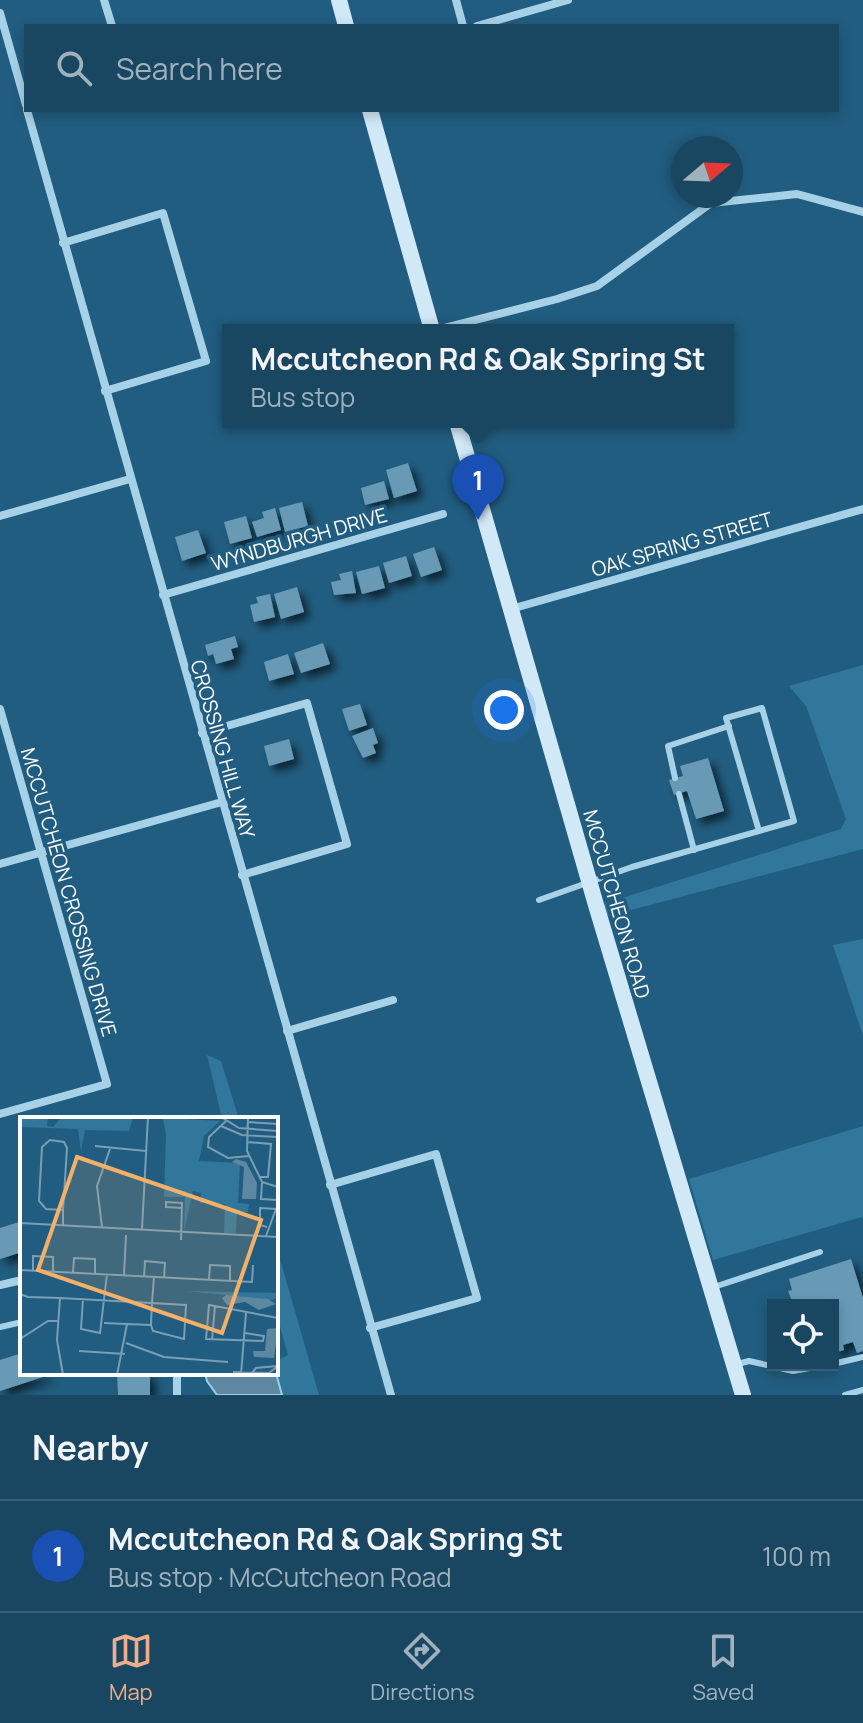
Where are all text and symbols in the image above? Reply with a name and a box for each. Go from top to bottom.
search box [24,24,839,112]
icon: search [52,46,96,90]
text: Search here [116,48,283,89]
north arrow [671,136,743,208]
popup [222,324,734,428]
text: Mccutcheon Rd & Oak Spring St [251,338,705,379]
text: Bus stop [251,379,355,415]
pin: 1 [452,454,504,520]
street label: WYNDBURGH DRIVE [208,501,390,577]
street label: OAK SPRING STREET [588,505,776,583]
street label: CROSSING HILL WAY [185,657,262,842]
your location [484,690,524,730]
street label: MCCUTCHEON CROSSING DRIVE [15,744,123,1040]
street label: MCCUTCHEON ROAD [577,806,657,1002]
inset map [20,1117,278,1375]
map controls [767,1299,839,1371]
button: locate [767,1299,839,1371]
text: Nearby [32,1424,148,1470]
text: Mccutcheon Rd & Oak Spring St [108,1518,563,1559]
text: 1 [52,1538,64,1574]
text: 100 m [762,1538,831,1574]
text: Bus stop · McCutcheon Road [108,1559,452,1595]
tab: Map [109,1629,153,1707]
tab: Directions [370,1629,475,1707]
tab: Saved [692,1629,754,1707]

